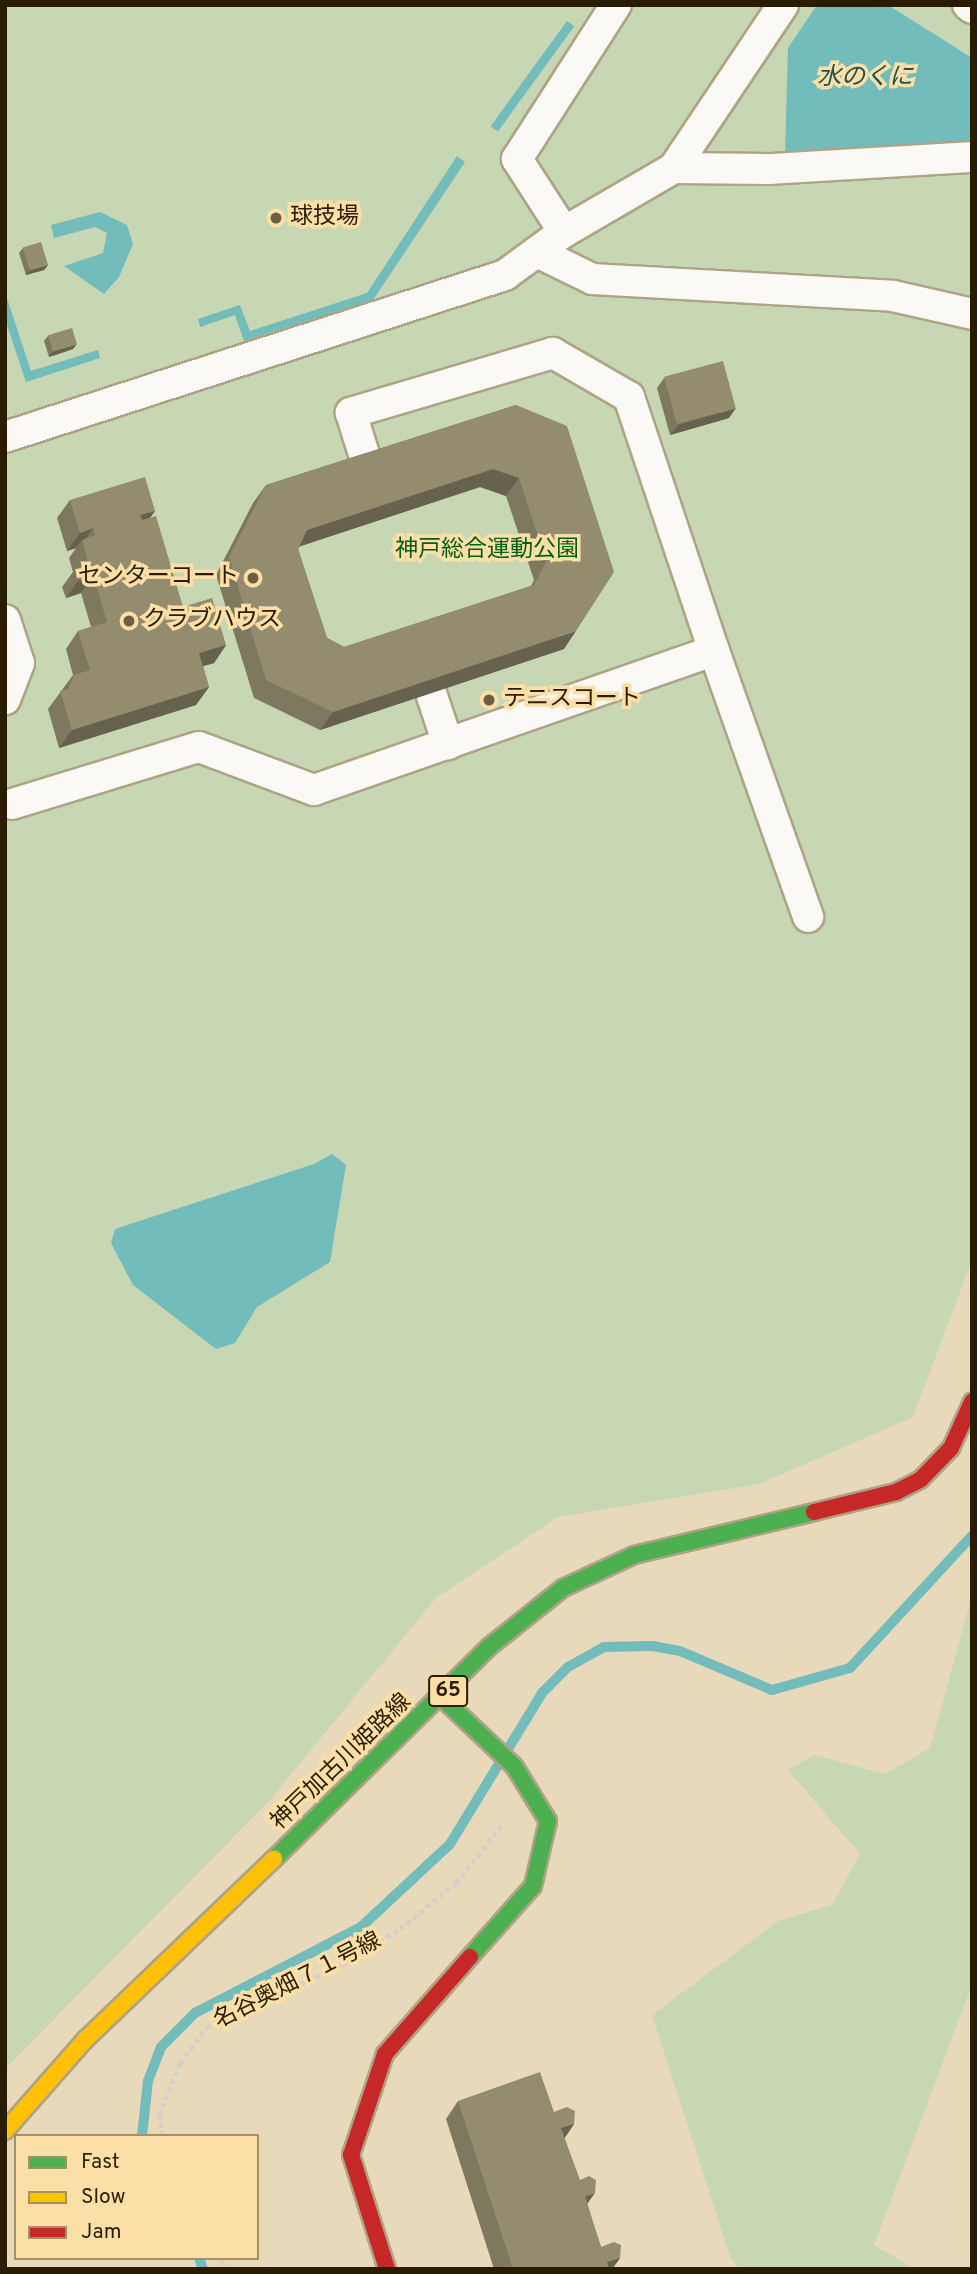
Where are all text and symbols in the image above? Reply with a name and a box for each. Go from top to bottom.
water label: 水のくに [817,65,913,93]
place label: 球技場 [290,204,359,232]
marker: 球技場 [268,210,284,226]
park label: 神戸総合運動公園 [395,537,579,565]
place label: センターコート [78,564,239,592]
marker: センターコート [245,570,261,586]
place label: クラブハウス [143,607,281,635]
marker: クラブハウス [121,613,137,629]
place label: テニスコート [503,686,641,714]
marker: テニスコート [481,692,497,708]
road number: 65 [427,1674,469,1708]
street label: 神戸加古川姫路線 [266,1689,418,1837]
street label: 名谷奥畑７１号線 [210,1928,386,2036]
legend [14,2134,259,2260]
text: Fast [81,2149,120,2176]
text: Slow [81,2184,126,2211]
text: Jam [81,2219,122,2246]

